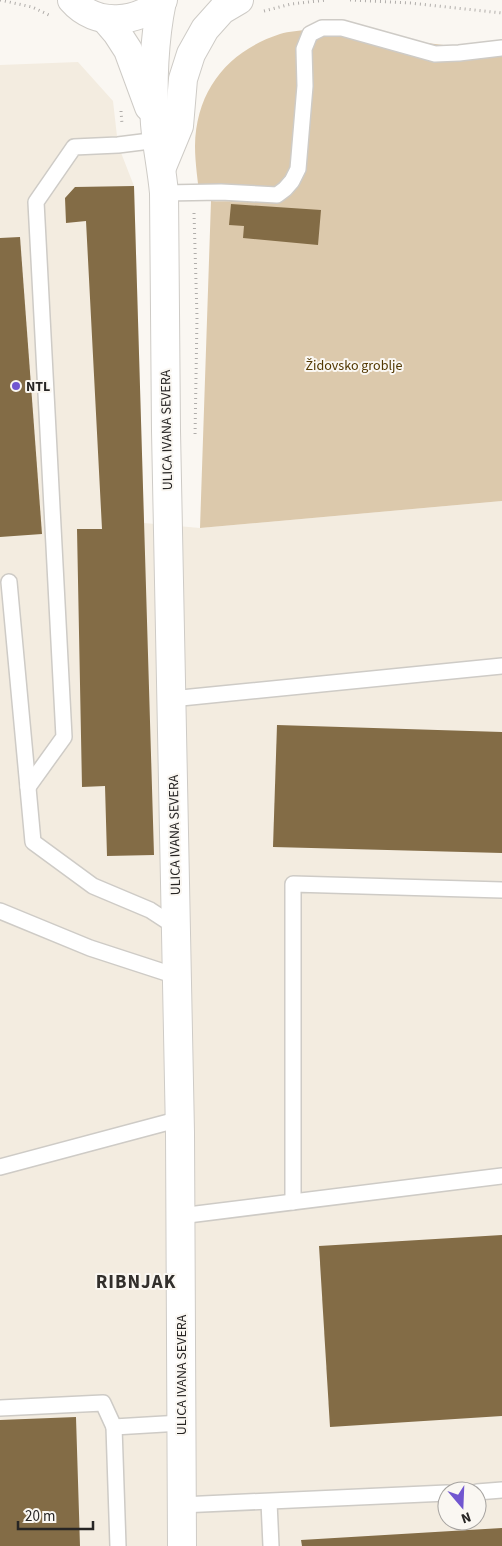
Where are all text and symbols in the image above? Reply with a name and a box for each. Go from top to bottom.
park label: Židovsko groblje [306,356,403,376]
street label: ULICA IVANA SEVERA [156,369,178,490]
place label: NTL [26,377,50,397]
marker: NTL [10,380,22,392]
street label: ULICA IVANA SEVERA [164,774,186,895]
district label: RIBNJAK [96,1269,176,1296]
street label: ULICA IVANA SEVERA [172,1314,192,1435]
north arrow [437,1481,487,1531]
scale bar [18,1498,92,1530]
text: 20 m [25,1506,55,1527]
text: N [458,1506,474,1528]

